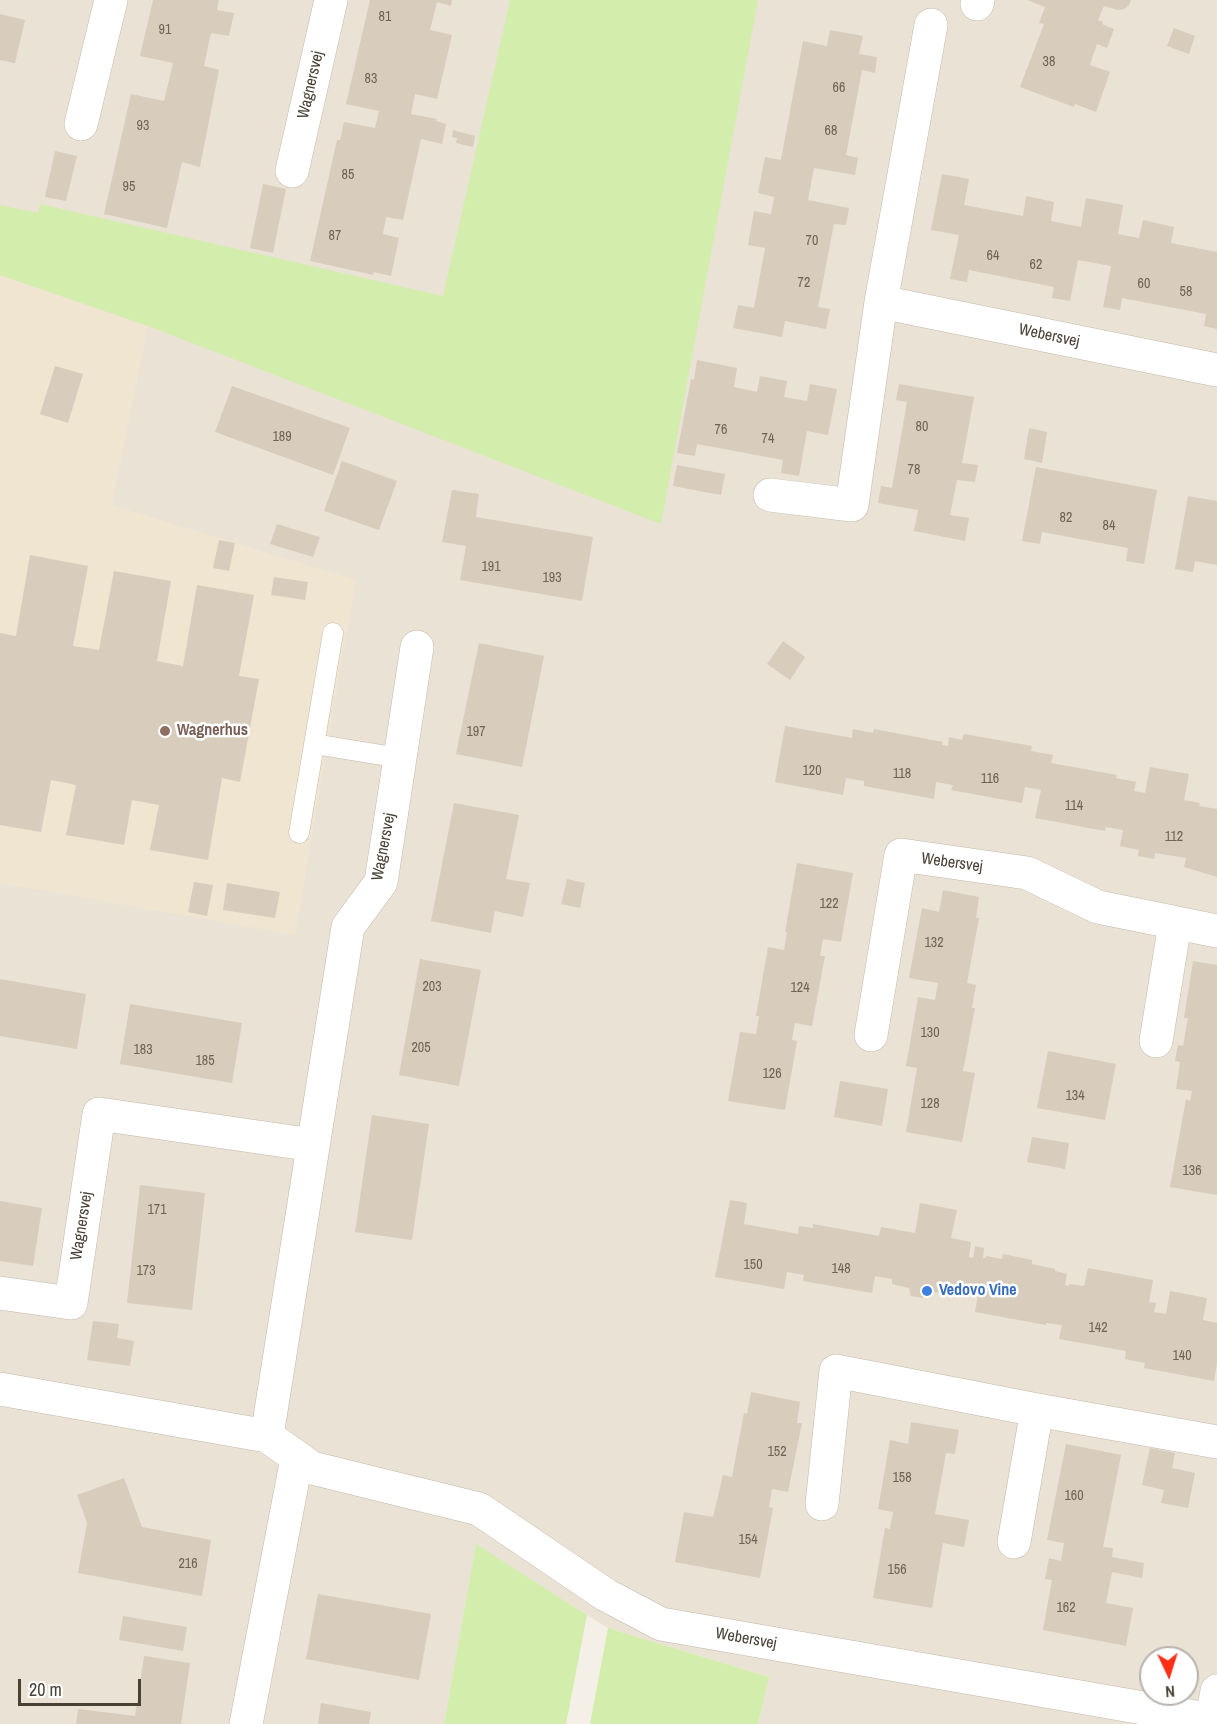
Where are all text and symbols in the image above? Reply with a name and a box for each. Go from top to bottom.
house number: 81 [379,9,391,25]
house number: 91 [159,22,171,38]
street label: Wagnersvej [294,49,328,121]
house number: 38 [1043,54,1055,70]
house number: 83 [365,71,377,87]
house number: 66 [833,80,845,96]
house number: 93 [137,118,149,134]
house number: 68 [825,123,837,139]
house number: 85 [342,167,354,183]
house number: 95 [123,179,135,195]
house number: 87 [329,228,341,244]
house number: 70 [806,233,818,249]
house number: 64 [987,248,999,264]
house number: 62 [1030,257,1042,273]
house number: 72 [798,275,810,291]
house number: 60 [1138,276,1150,292]
house number: 58 [1180,284,1192,300]
street label: Webersvej [1017,320,1081,352]
house number: 80 [916,419,928,435]
house number: 76 [715,422,727,438]
house number: 189 [272,429,292,445]
house number: 74 [762,431,774,447]
house number: 78 [908,462,920,478]
house number: 82 [1060,510,1072,526]
house number: 84 [1103,518,1115,534]
house number: 191 [481,559,501,575]
house number: 193 [542,570,562,586]
place label: Wagnerhus [177,721,248,741]
marker: Wagnerhus [158,724,172,738]
house number: 197 [466,724,486,740]
house number: 120 [802,763,822,779]
house number: 118 [893,766,911,782]
house number: 116 [981,771,999,787]
house number: 114 [1065,798,1083,814]
street label: Wagnersvej [368,811,400,883]
house number: 112 [1165,829,1183,845]
street label: Webersvej [920,849,984,877]
house number: 122 [819,896,839,912]
house number: 132 [924,935,944,951]
house number: 203 [422,979,442,995]
house number: 124 [790,980,810,996]
house number: 130 [920,1025,940,1041]
house number: 205 [411,1040,431,1056]
house number: 183 [133,1042,153,1058]
house number: 185 [195,1053,215,1069]
house number: 126 [762,1066,782,1082]
house number: 134 [1065,1088,1085,1104]
house number: 128 [920,1096,940,1112]
house number: 136 [1182,1163,1202,1179]
street label: Wagnersvej [67,1191,97,1261]
house number: 171 [147,1202,167,1218]
house number: 150 [743,1257,763,1273]
house number: 148 [831,1261,851,1277]
house number: 173 [136,1263,156,1279]
place label: Vedovo Vine [939,1281,1017,1301]
marker: Vedovo Vine [920,1284,934,1298]
house number: 142 [1088,1320,1108,1336]
house number: 140 [1172,1348,1192,1364]
house number: 152 [767,1444,787,1460]
house number: 158 [892,1470,912,1486]
house number: 160 [1064,1488,1084,1504]
house number: 154 [738,1532,758,1548]
house number: 216 [178,1556,198,1572]
house number: 156 [887,1562,907,1578]
house number: 162 [1056,1600,1076,1616]
street label: Webersvej [714,1624,778,1654]
north arrow [1139,1646,1199,1706]
scale bar [21,1667,144,1705]
text: 20 m [29,1677,62,1702]
text: N [1165,1681,1176,1703]

